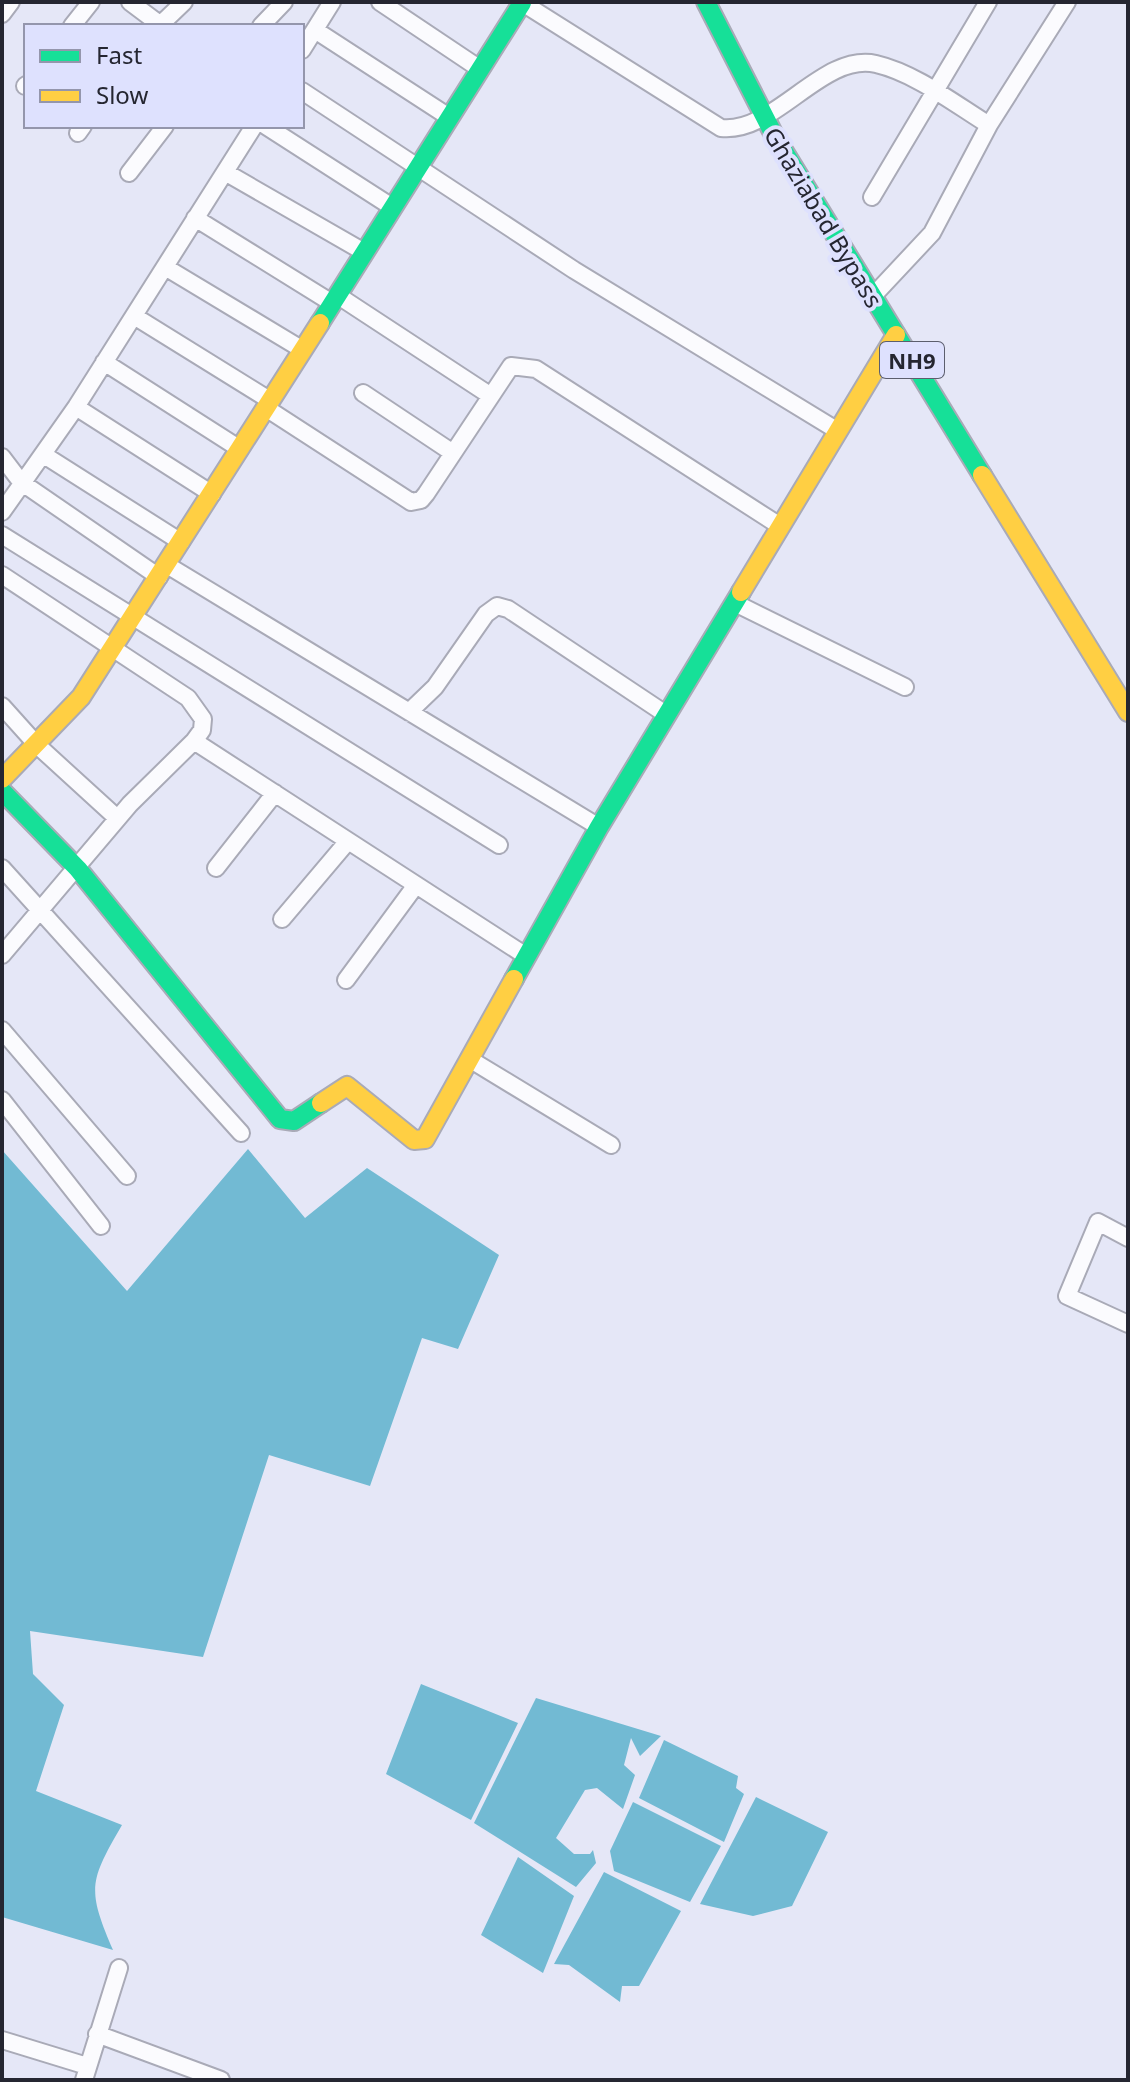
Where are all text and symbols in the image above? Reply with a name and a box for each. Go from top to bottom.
legend [24,24,304,128]
text: Fast [96,38,142,71]
text: Slow [96,78,148,111]
street label: Ghaziabad Bypass [757,121,891,313]
road number: NH9 [880,342,944,378]

